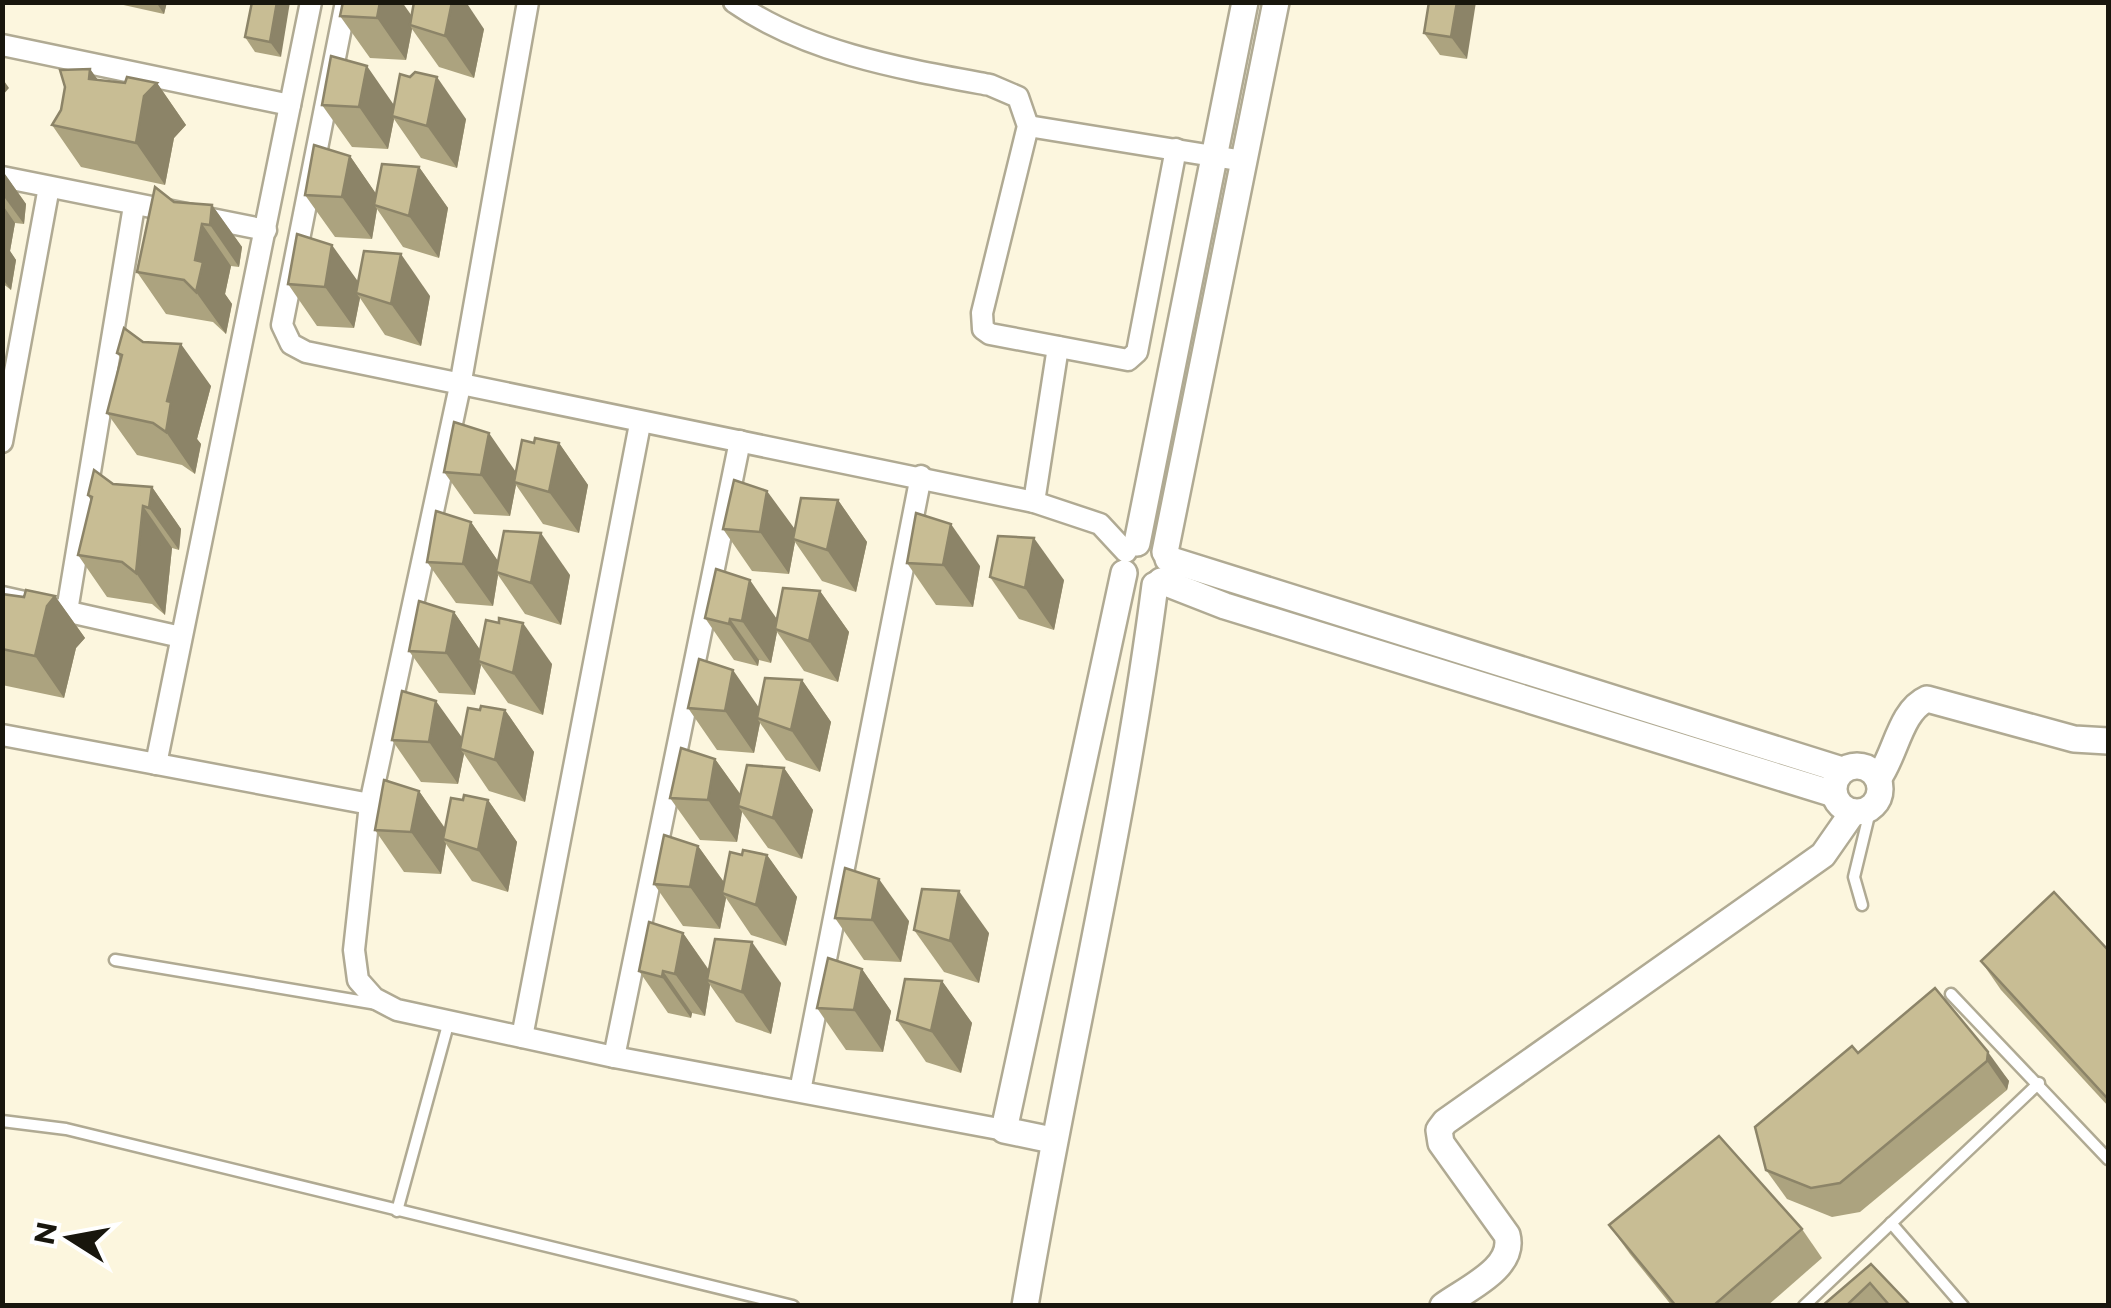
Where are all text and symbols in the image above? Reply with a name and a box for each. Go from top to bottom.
north arrow [20,1188,120,1288]
text: N [27,1219,64,1248]

